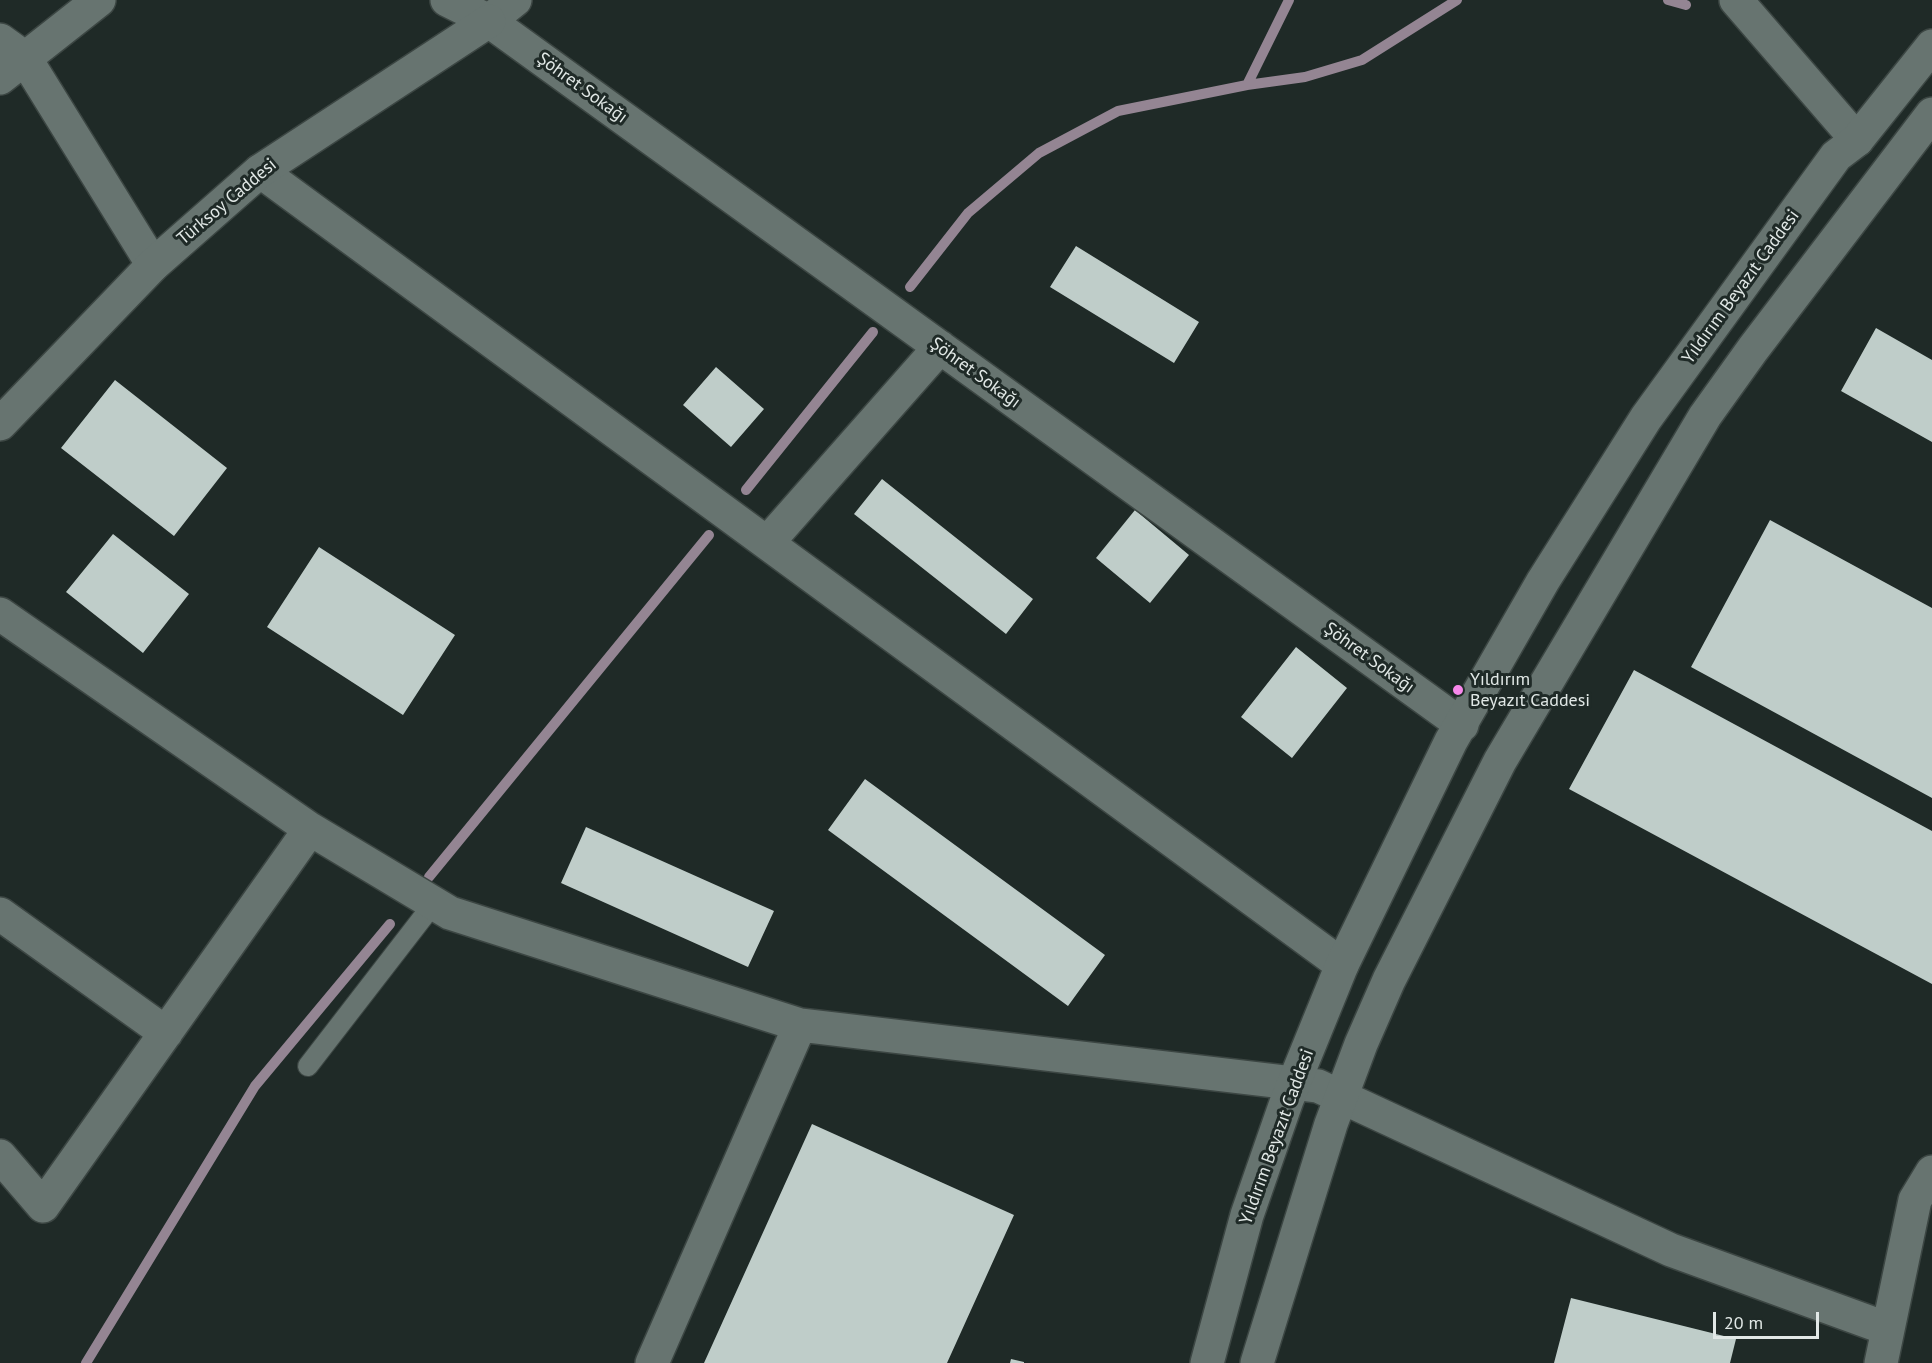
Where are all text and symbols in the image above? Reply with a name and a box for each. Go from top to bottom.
street label: Şöhret Sokağı [533,48,631,128]
street label: Türksoy Caddesi [173,154,281,250]
street label: Yıldırım Beyazıt Caddesi [1678,206,1804,368]
street label: Şöhret Sokağı [926,333,1024,413]
street label: Şöhret Sokağı [1320,618,1418,698]
place label: Yıldırım Beyazıt Caddesi [1470,669,1590,712]
marker: Yıldırım Beyazıt Caddesi [1451,683,1465,697]
street label: Yıldırım Beyazıt Caddesi [1235,1046,1319,1228]
scale bar [1716,1300,1822,1338]
text: 20 m [1724,1311,1763,1334]

